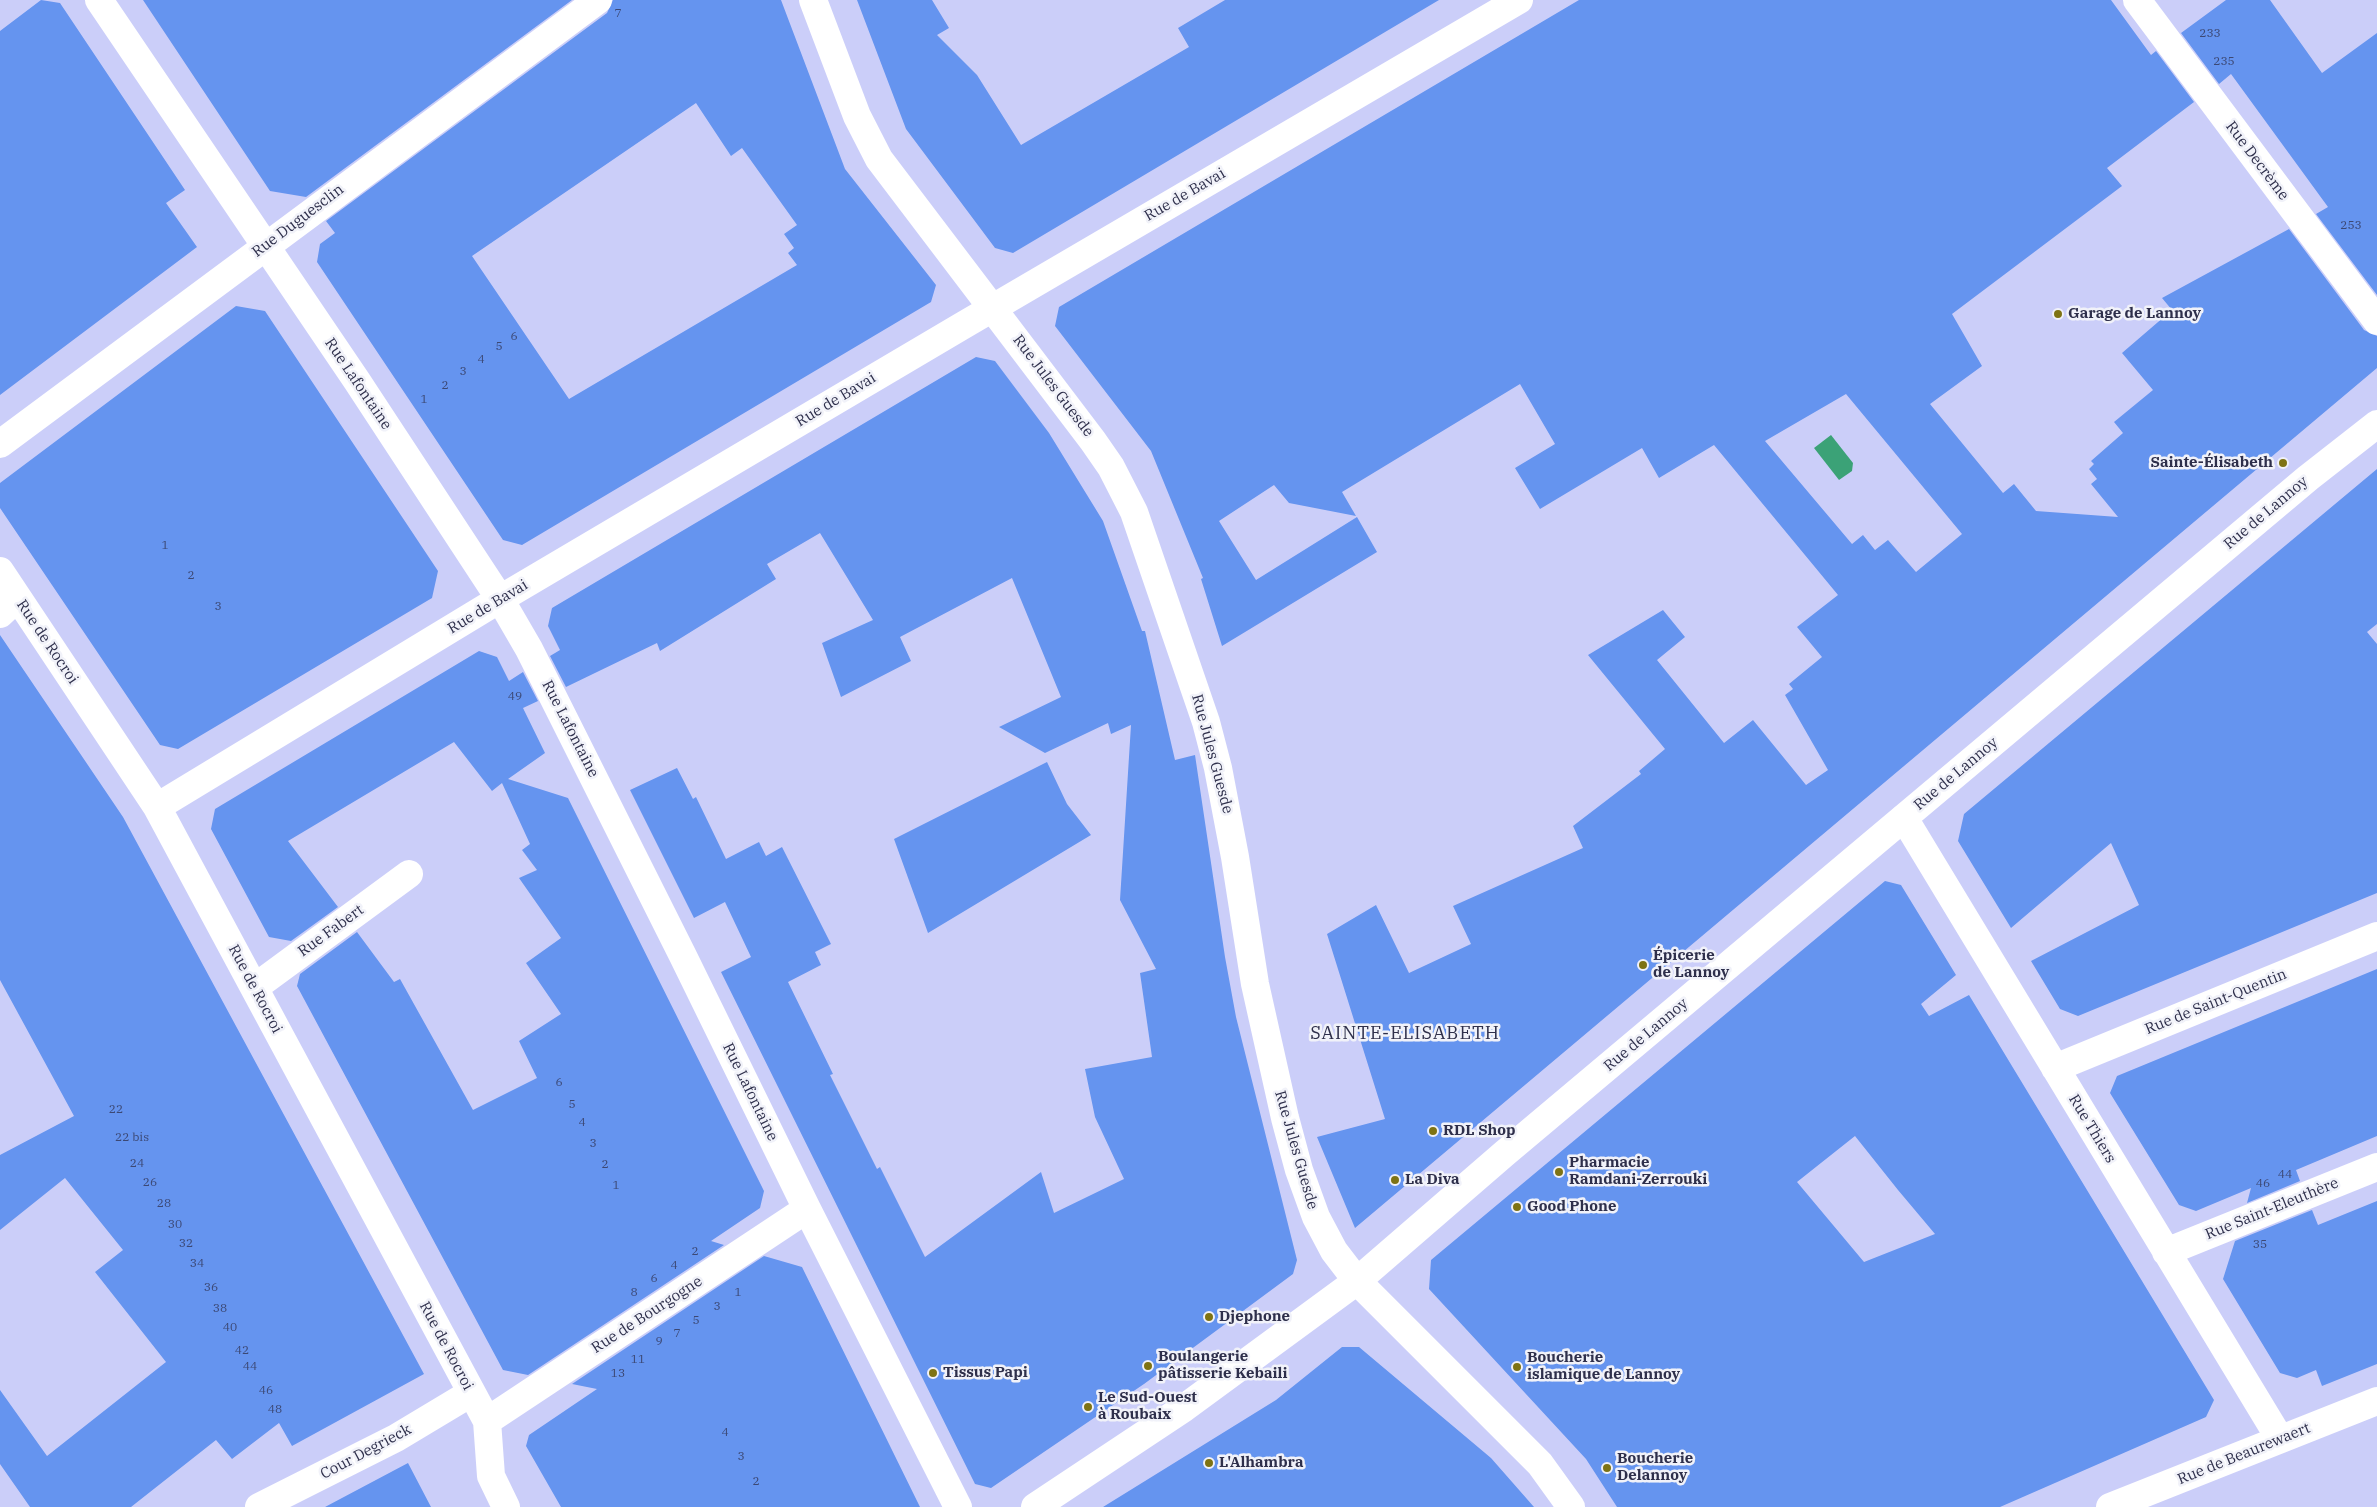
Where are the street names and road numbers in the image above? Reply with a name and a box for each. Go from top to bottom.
street label: Rue Decrème [2221,118,2293,204]
street label: Rue de Bavai [1141,165,1229,225]
street label: Rue Duguesclin [249,181,347,261]
street label: Rue Jules Guesde [1009,332,1097,440]
street label: Rue Lafontaine [321,335,395,433]
street label: Rue de Bavai [793,369,879,431]
street label: Rue de Lannoy [2220,473,2312,553]
street label: Rue de Bavai [445,576,531,638]
street label: Rue de Rocroi [12,597,82,687]
street label: Rue Lafontaine [538,677,602,781]
street label: Rue Jules Guesde [1187,692,1237,816]
street label: Rue de Lannoy [1910,734,2002,814]
street label: Rue Fabert [295,901,367,961]
street label: Rue de Rocroi [224,942,286,1036]
street label: Rue de Saint-Quentin [2143,965,2289,1039]
street label: Rue de Lannoy [1600,995,1692,1075]
street label: Rue Lafontaine [719,1040,781,1144]
street label: Rue Jules Guesde [1270,1088,1322,1212]
street label: Rue Thiers [2065,1092,2119,1166]
street label: Rue Saint-Eleuthère [2203,1174,2341,1244]
street label: Rue de Bourgogne [588,1273,706,1357]
street label: Rue de Rocroi [415,1299,477,1393]
street label: Rue de Beaurewaert [2175,1419,2313,1489]
street label: Cour Degrieck [318,1421,414,1483]

